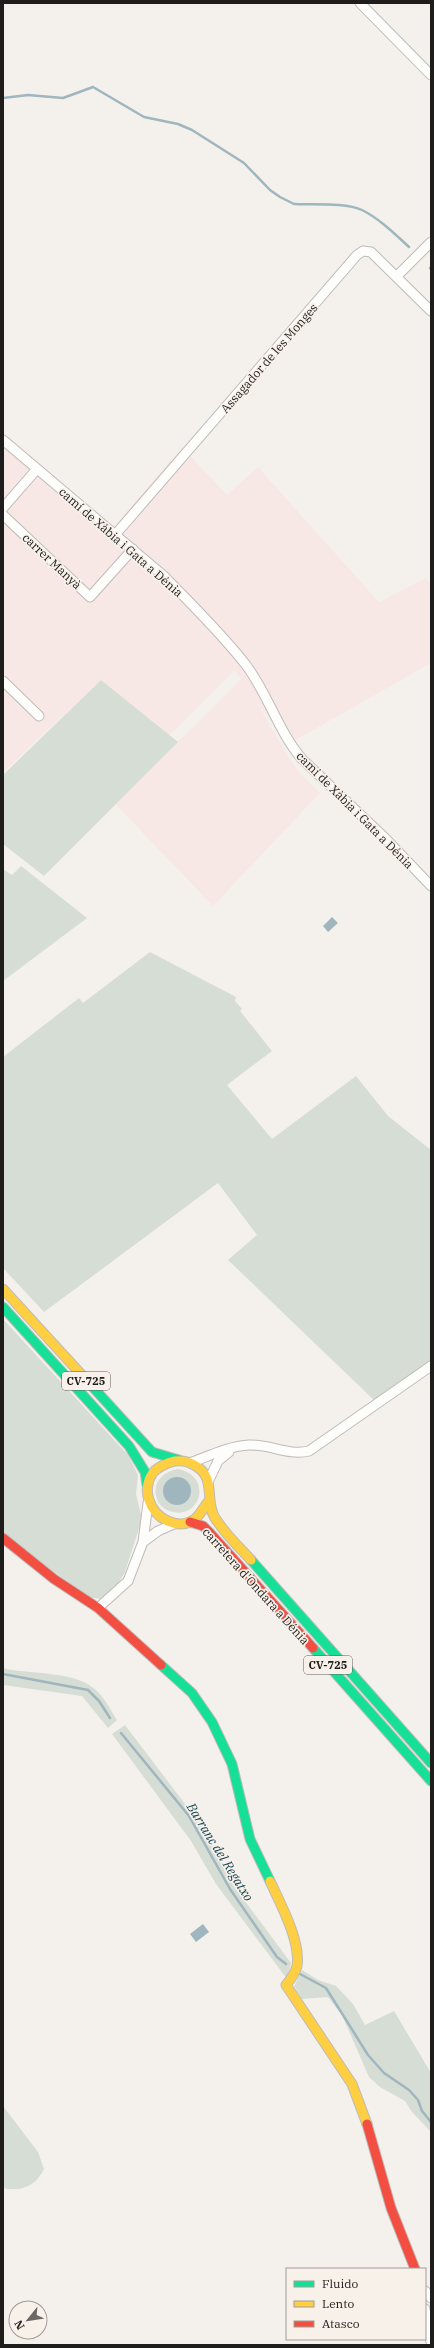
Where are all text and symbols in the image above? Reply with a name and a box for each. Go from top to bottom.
street label: Assagador de les Monges [217,300,321,416]
street label: camí de Xàbia i Gata a Dénia [56,484,186,600]
street label: carrer Manyà [19,530,85,592]
street label: camí de Xàbia i Gata a Dénia [293,748,417,872]
road number: CV-725 [62,1372,110,1390]
street label: carretera d'Ondara a Dénia [200,1524,313,1648]
road number: CV-725 [304,1656,352,1674]
water label: Barranc del Regatxo [182,1799,257,1904]
legend [286,2268,426,2340]
text: Fluido [322,2276,359,2291]
text: Lento [322,2296,354,2311]
north arrow [8,2300,48,2340]
text: Atasco [322,2316,360,2331]
text: N [11,2317,28,2332]

